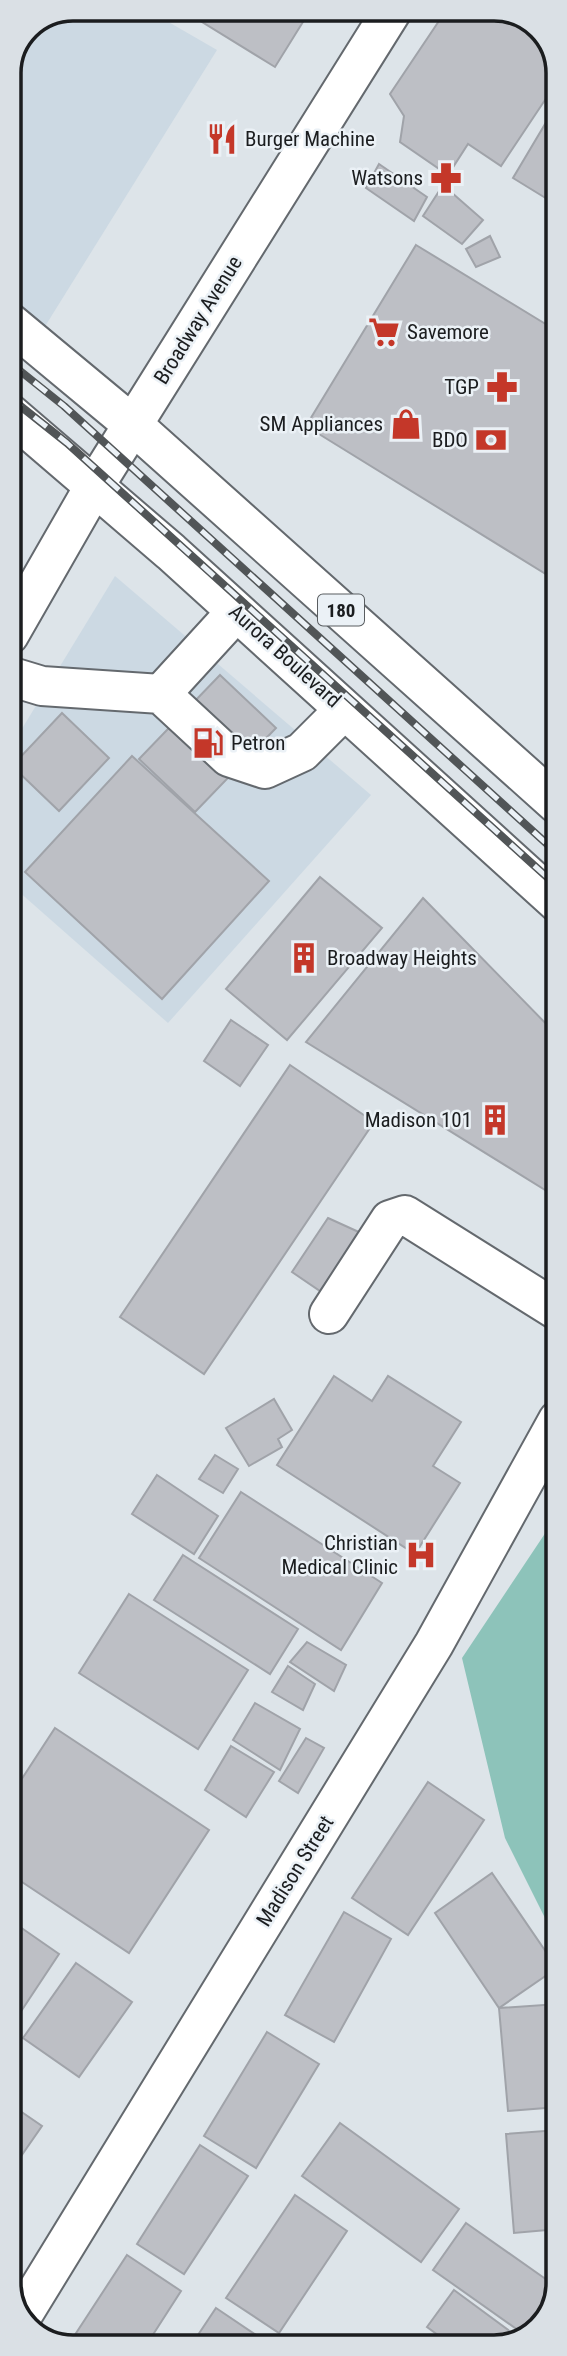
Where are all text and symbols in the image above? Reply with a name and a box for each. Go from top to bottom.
restaurant icon: Burger Machine [205,122,239,156]
place label: Burger Machine [245,127,375,151]
pharmacy icon: Watsons [429,161,463,195]
place label: Watsons [351,166,423,190]
street label: Broadway Avenue [149,252,247,388]
supermarket icon: Savemore [367,315,401,349]
place label: Savemore [407,320,489,344]
pharmacy icon: TGP [485,370,519,404]
place label: TGP [444,375,479,399]
shop icon: SM Appliances [389,407,423,441]
place label: SM Appliances [260,412,383,436]
bank icon: BDO [474,423,508,457]
place label: BDO [432,428,468,452]
road number: 180 [318,594,364,625]
street label: Aurora Boulevard [224,600,346,712]
fuel station icon: Petron [191,726,225,760]
place label: Petron [231,731,285,755]
building icon: Broadway Heights [287,941,321,975]
place label: Broadway Heights [327,946,477,970]
building icon: Madison 101 [478,1103,512,1137]
place label: Madison 101 [365,1108,472,1132]
place label: Christian Medical Clinic [281,1531,398,1579]
hospital icon: Christian Medical Clinic [404,1538,438,1572]
street label: Madison Street [252,1811,338,1931]

